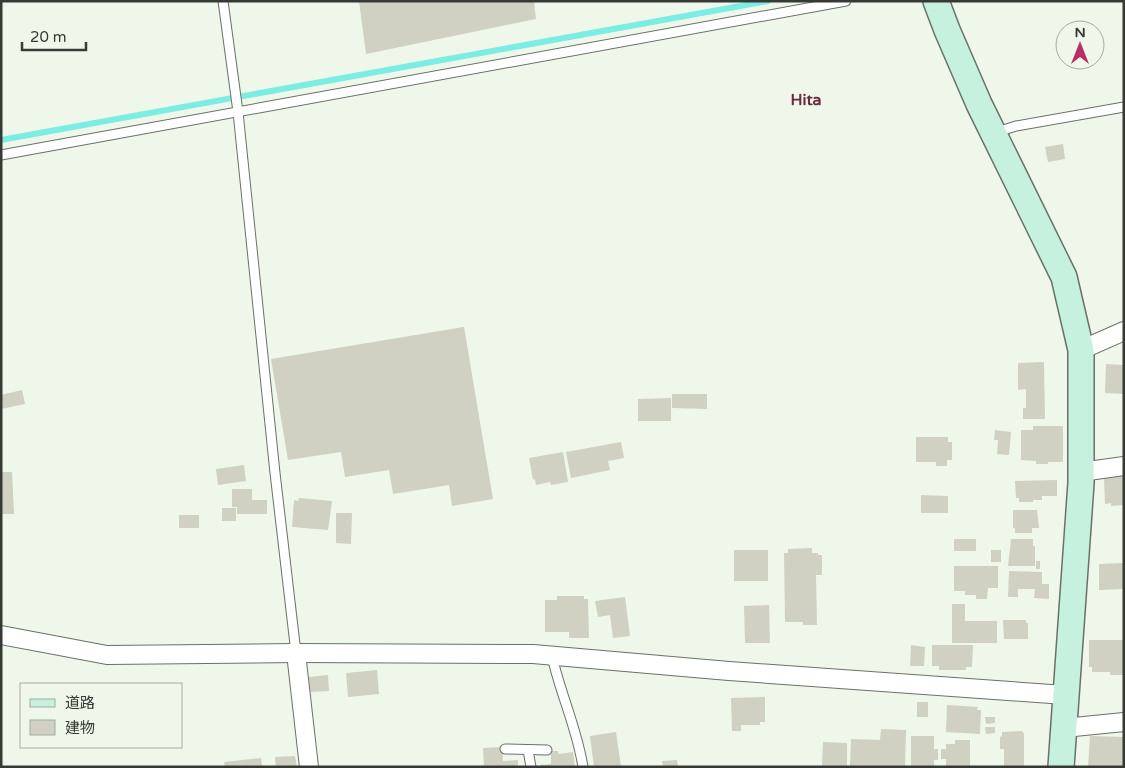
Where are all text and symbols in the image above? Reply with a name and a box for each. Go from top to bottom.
scale bar [22,20,86,52]
north arrow [1055,20,1105,70]
text: N [1074,24,1086,41]
text: 20 m [30,28,67,46]
district label: Hita [790,90,822,110]
legend [20,683,182,748]
text: 道路 [65,694,95,712]
text: 建物 [65,719,95,737]

